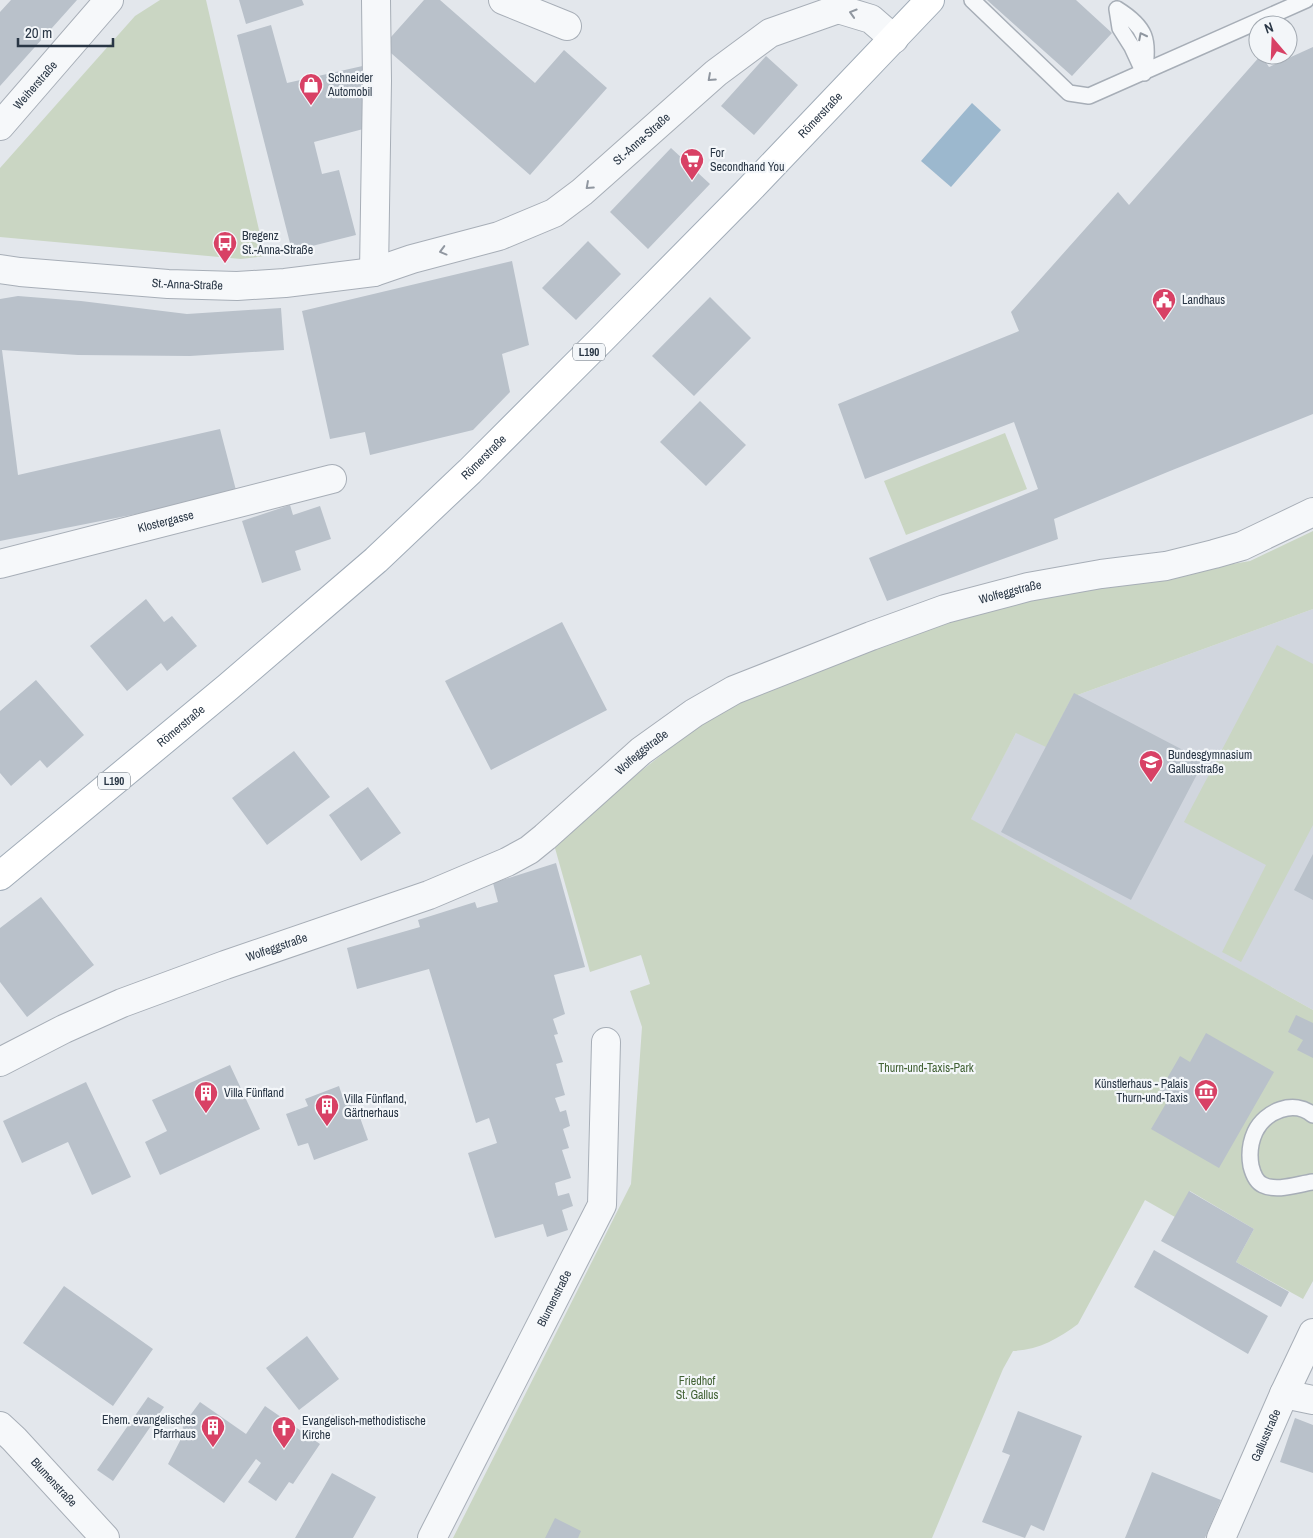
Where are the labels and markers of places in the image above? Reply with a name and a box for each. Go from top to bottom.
place label: Schneider Automobil [327,70,374,100]
shop icon: Schneider Automobil [298,72,324,106]
place label: For Secondhand You [710,145,785,175]
supermarket icon: For Secondhand You [679,147,705,181]
place label: Bregenz St.-Anna-Straße [242,228,313,258]
bus stop icon: Bregenz St.-Anna-Straße [212,230,238,264]
public building icon: Landhaus [1151,287,1177,321]
place label: Landhaus [1182,292,1225,308]
place label: Bundesgymnasium Gallusstraße [1168,747,1252,777]
school or university icon: Bundesgymnasium Gallusstraße [1138,749,1164,783]
place label: Künstlerhaus - Palais Thurn-und-Taxis [1094,1076,1188,1106]
museum icon: Künstlerhaus - Palais Thurn-und-Taxis [1193,1078,1219,1112]
building icon: Villa Fünfland [193,1080,219,1114]
place label: Villa Fünfland [224,1085,284,1101]
place label: Villa Fünfland, Gärtnerhaus [344,1091,407,1121]
building icon: Villa Fünfland, Gärtnerhaus [314,1093,340,1127]
place label: Ehem. evangelisches Pfarrhaus [102,1412,196,1442]
place label: Evangelisch-methodistische Kirche [302,1413,426,1443]
building icon: Ehem. evangelisches Pfarrhaus [200,1414,226,1448]
church icon: Evangelisch-methodistische Kirche [271,1415,297,1449]

